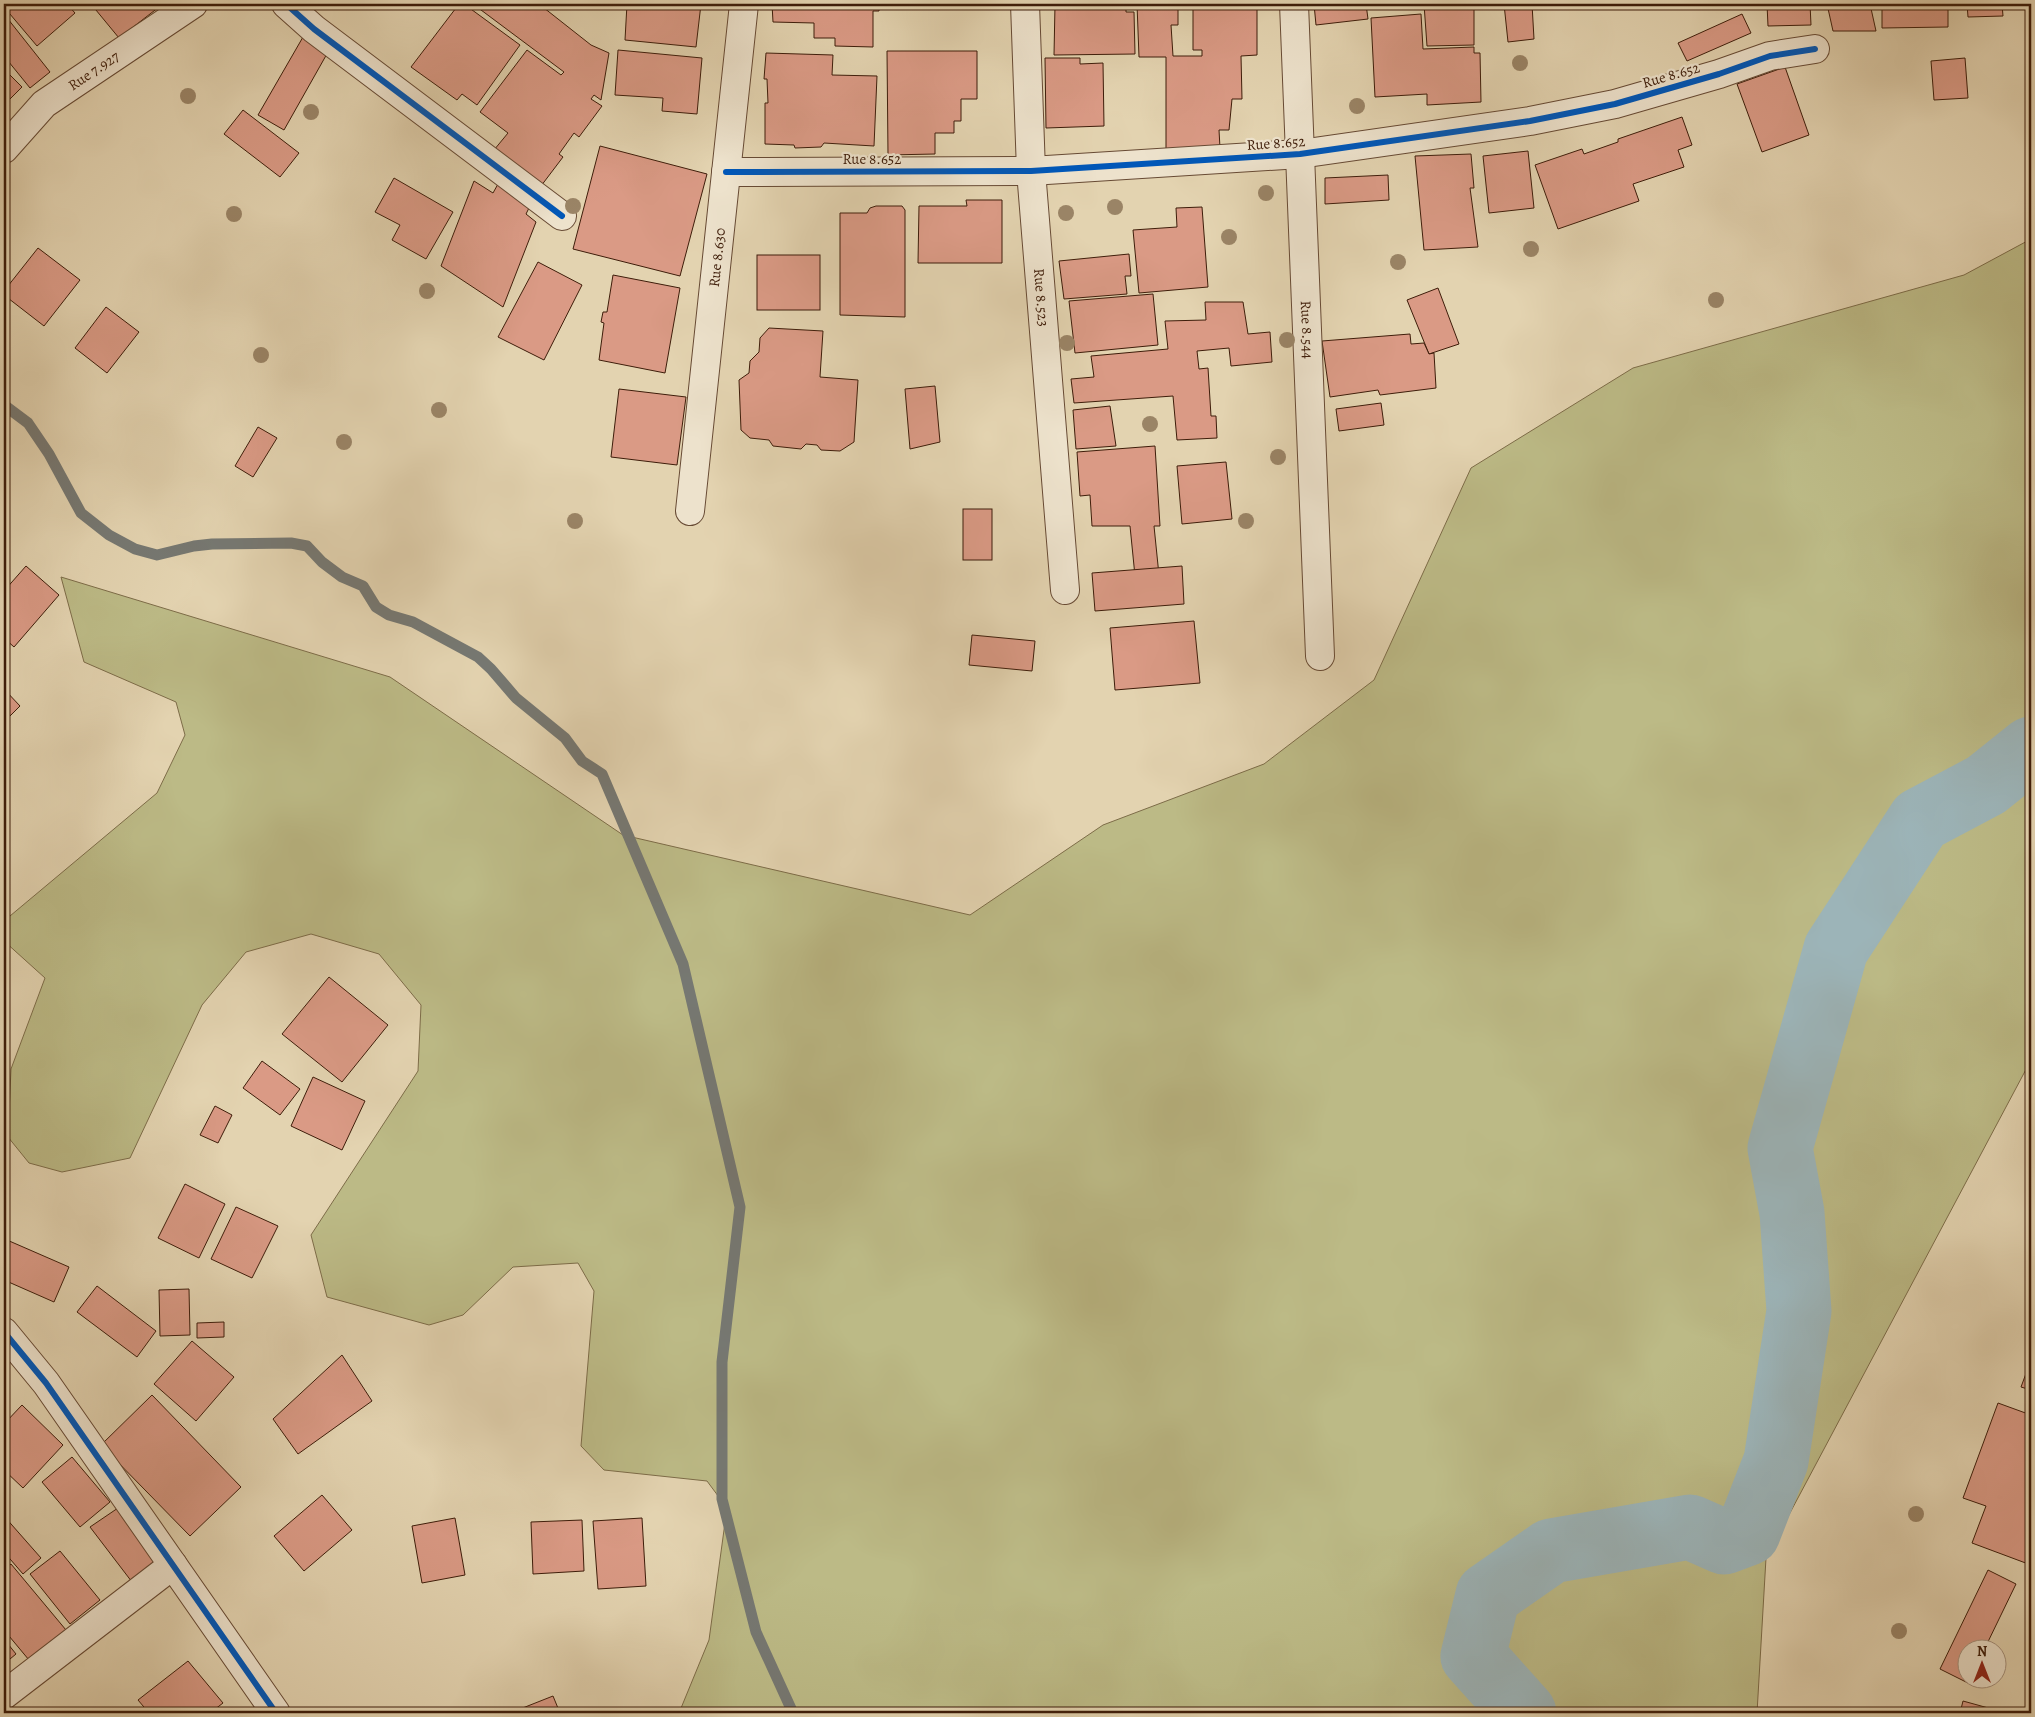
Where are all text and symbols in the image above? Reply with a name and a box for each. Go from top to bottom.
street label: Rue 7.927 [64,46,124,95]
street label: Rue 8.652 [1640,57,1702,93]
street label: Rue 8.652 [1246,131,1306,155]
street label: Rue 8.652 [843,149,901,169]
street label: Rue 8.630 [704,227,730,288]
street label: Rue 8.523 [1029,268,1054,327]
street label: Rue 8.544 [1296,300,1318,360]
north arrow [1958,1640,2008,1690]
text: N [1977,1642,1987,1661]

